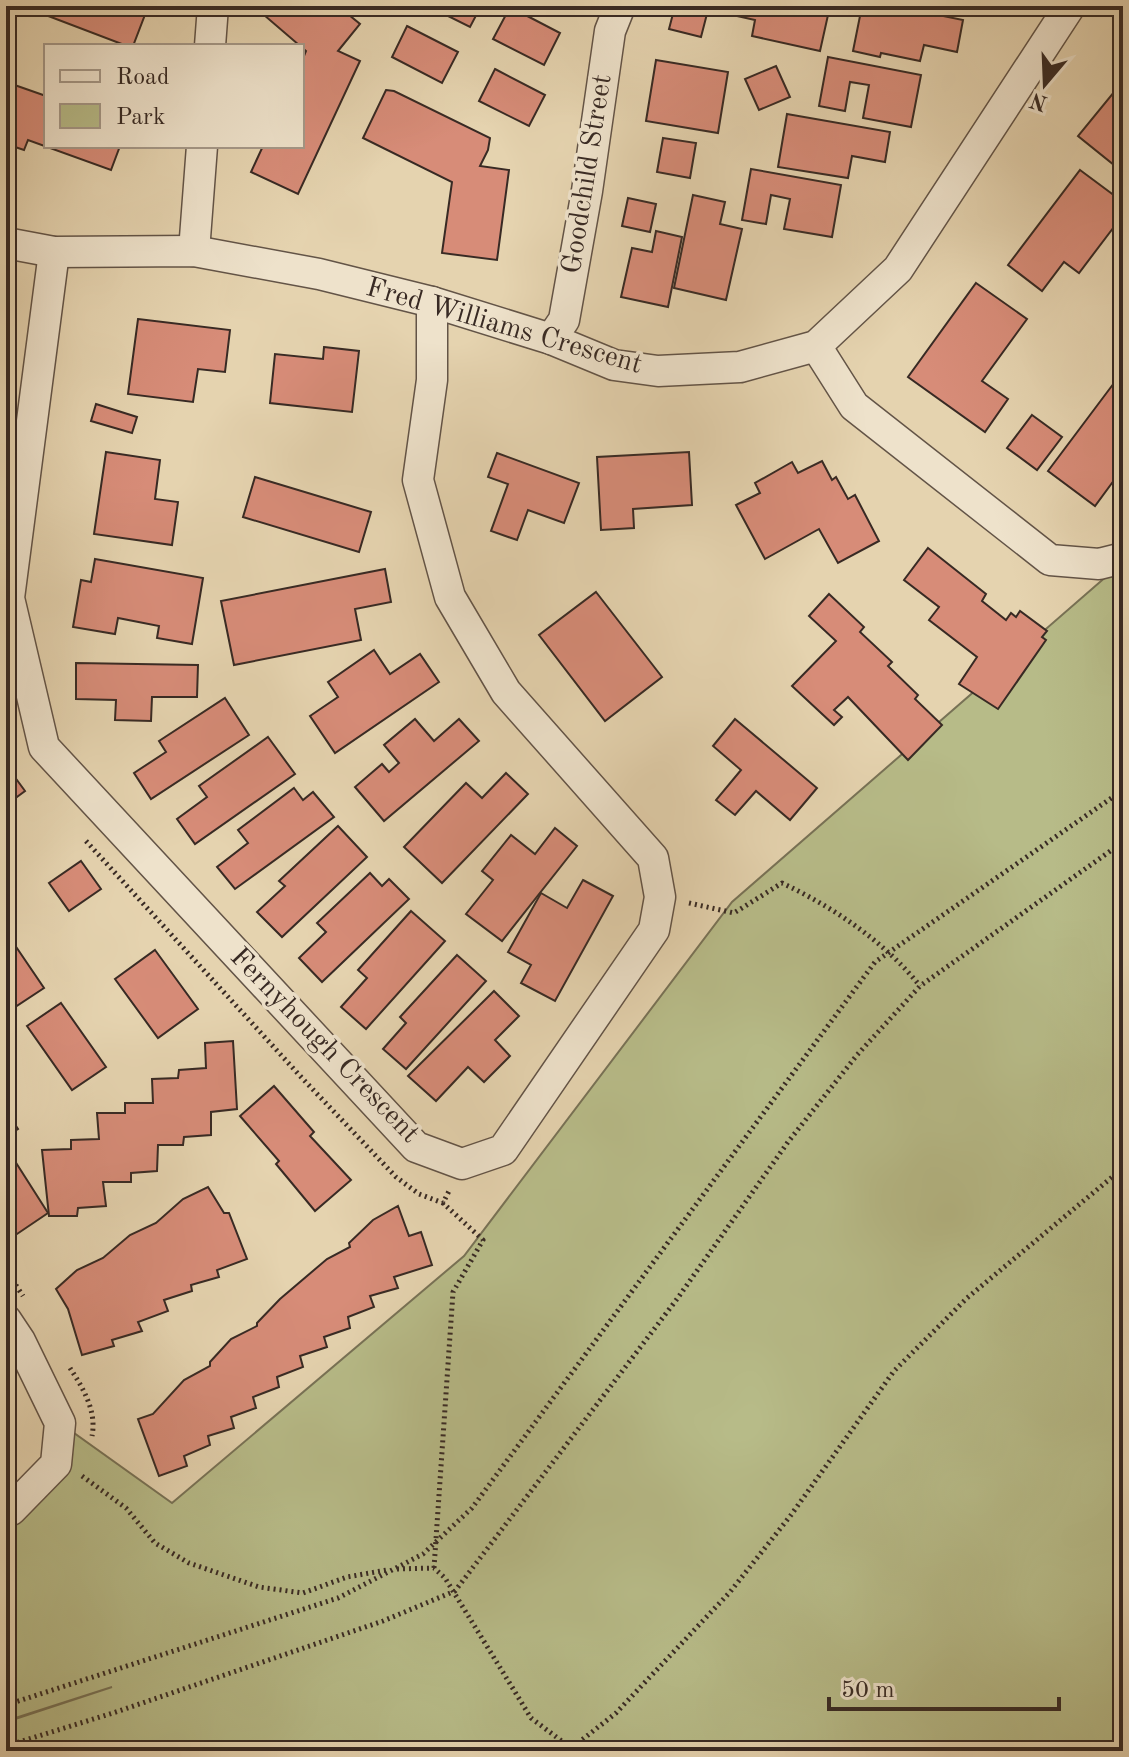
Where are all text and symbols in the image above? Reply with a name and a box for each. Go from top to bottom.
legend [44,44,304,148]
north arrow [1005,44,1085,124]
text: Road [116,66,169,90]
street label: Goodchild Street [558,72,618,276]
text: N [1027,88,1051,114]
text: Park [116,106,165,130]
street label: Fred Williams Crescent [363,274,645,380]
street label: Fernyhough Crescent [224,943,424,1149]
scale bar [829,1661,1059,1711]
text: 50 m [841,1679,895,1703]

